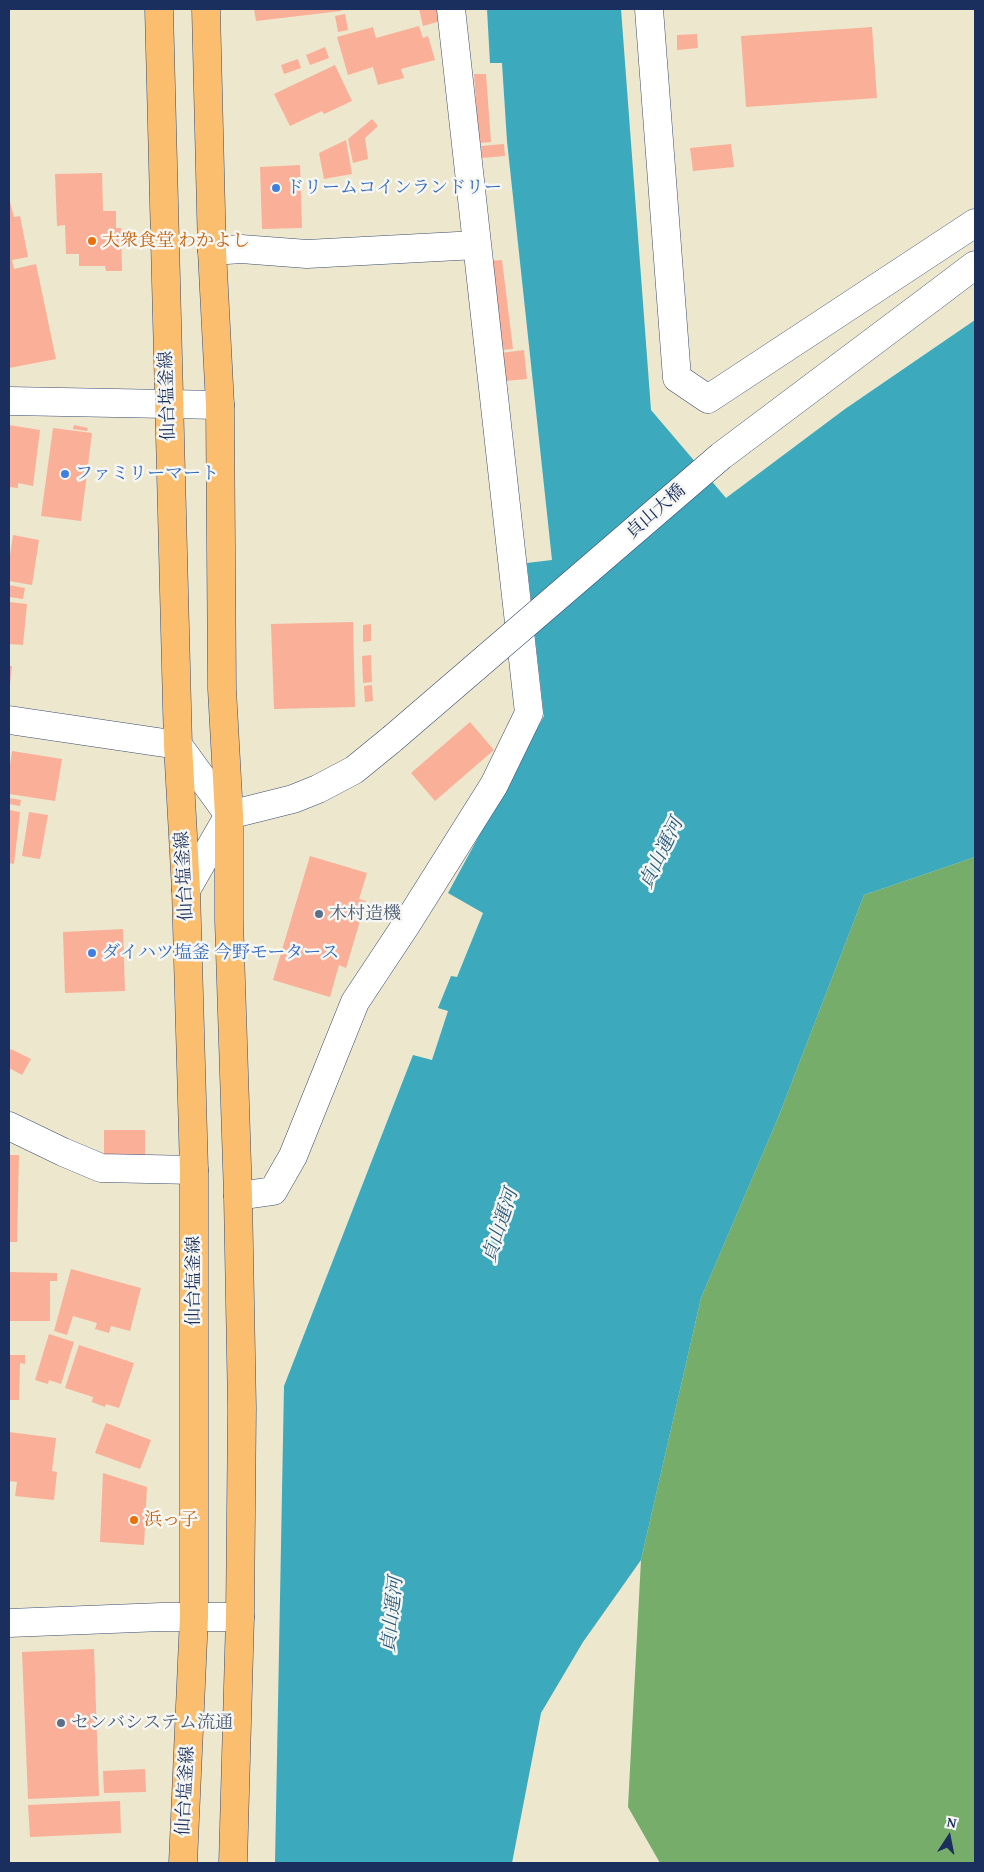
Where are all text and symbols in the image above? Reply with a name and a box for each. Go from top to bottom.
place label: ドリームコインランドリー [286,177,502,199]
marker: ドリームコインランドリー [270,182,282,194]
place label: 大衆食堂 わかよし [102,230,250,252]
marker: 大衆食堂 わかよし [86,235,98,247]
street label: 仙台塩釜線 [156,351,180,441]
place label: ファミリーマート [75,463,219,485]
marker: ファミリーマート [59,468,71,480]
street label: 貞山大橋 [622,480,690,544]
water label: 貞山運河 [635,815,689,893]
street label: 仙台塩釜線 [172,830,198,922]
place label: 木村造機 [329,903,401,925]
marker: 木村造機 [313,908,325,920]
place label: ダイハツ塩釜 今野モータース [102,942,339,964]
marker: ダイハツ塩釜 今野モータース [86,947,98,959]
water label: 貞山運河 [478,1186,524,1266]
street label: 仙台塩釜線 [183,1236,205,1326]
place label: 浜っ子 [144,1509,198,1531]
marker: 浜っ子 [128,1514,140,1526]
water label: 貞山運河 [378,1576,408,1654]
place label: センバシステム流通 [71,1712,233,1734]
marker: センバシステム流通 [55,1717,67,1729]
street label: 仙台塩釜線 [173,1745,199,1837]
north arrow [924,1812,974,1862]
text: N [945,1812,958,1833]

